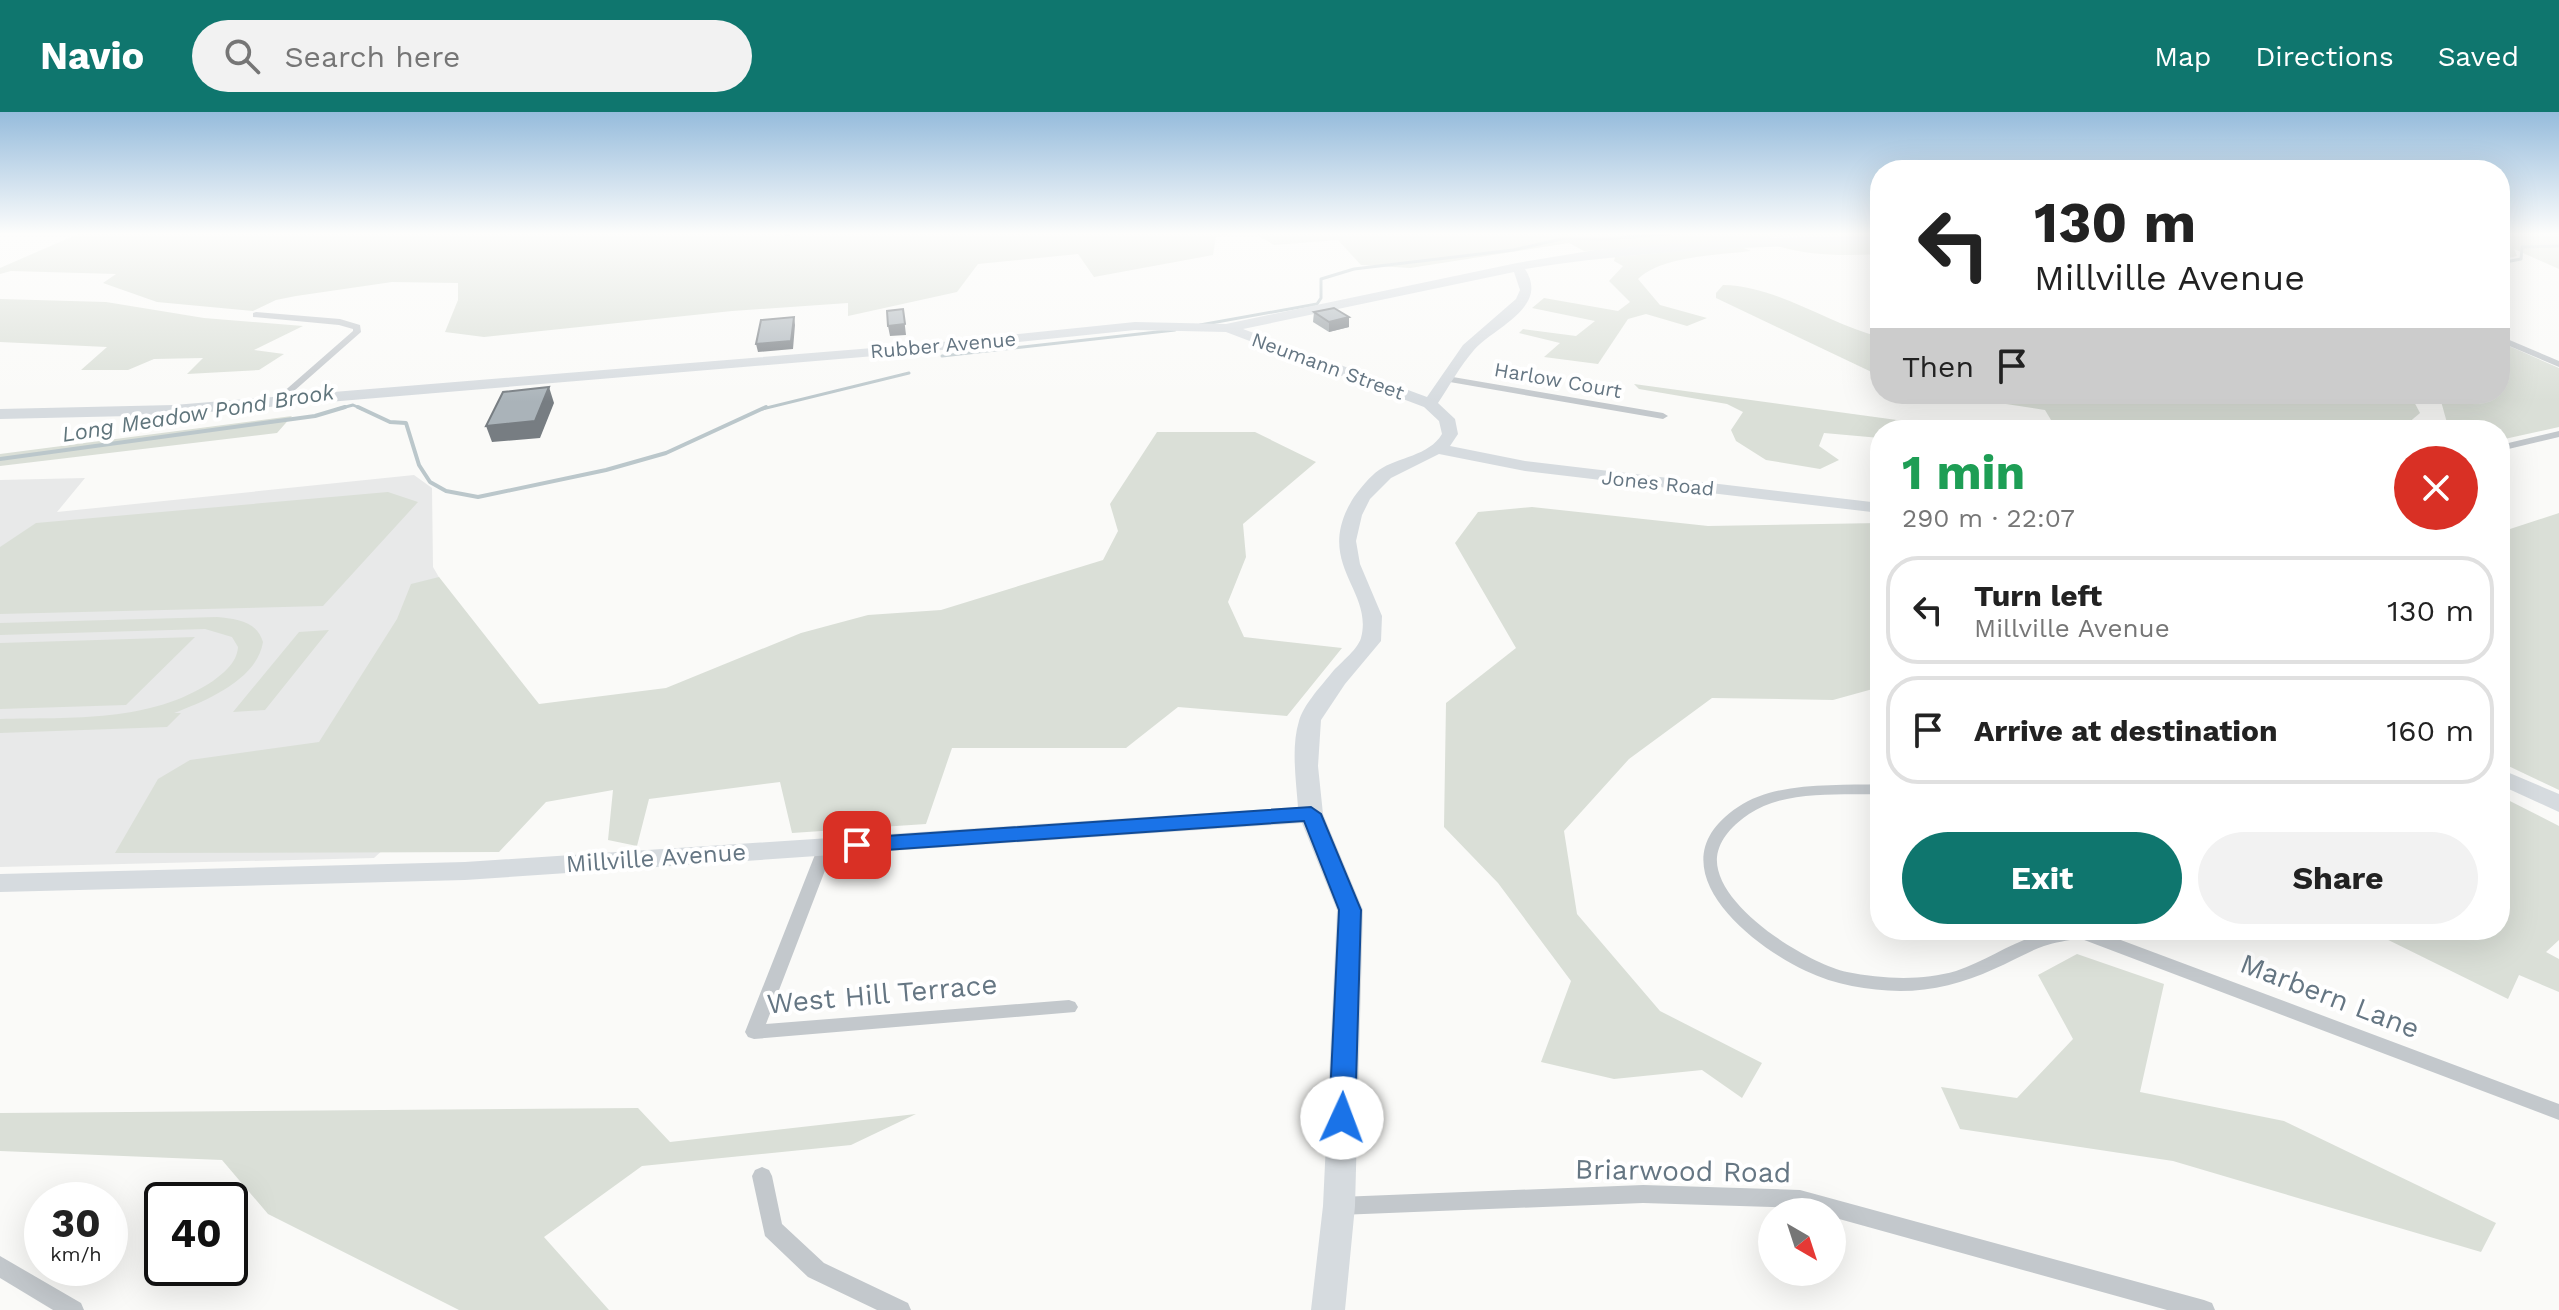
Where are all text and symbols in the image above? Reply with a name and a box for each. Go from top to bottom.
search box [192,20,752,92]
text: Navio [40,34,144,78]
icon: search [220,34,264,78]
text: Search here [284,39,460,74]
text: Map [2154,40,2211,73]
text: Directions [2255,40,2394,73]
text: Saved [2438,40,2519,73]
text: 130 m [2034,190,2196,256]
icon: left [1902,192,2006,296]
text: Millville Avenue [2034,257,2305,299]
street label: Rubber Avenue [869,327,1017,363]
street label: Neumann Street [1248,327,1408,405]
icon: arrive [1990,344,2034,388]
text: Then [1902,349,1974,384]
street label: Harlow Court [1492,357,1624,403]
water label: Long Meadow Pond Brook [60,379,337,447]
text: 1 min [1902,444,2025,501]
button: close [2394,446,2478,530]
street label: Jones Road [1600,465,1716,501]
text: 290 m · 22:07 [1902,503,2075,533]
text: Turn left [1974,578,2102,613]
icon: left [1906,588,1950,632]
text: 130 m [2387,593,2474,628]
text: Millville Avenue [1974,613,2170,643]
icon: arrive [1906,708,1950,752]
text: Arrive at destination [1974,713,2278,748]
text: 160 m [2387,713,2474,748]
pin [823,811,891,879]
icon: arrive [835,823,879,867]
button: Exit [1902,832,2182,924]
button: Share [2198,832,2478,924]
street label: Millville Avenue [565,838,747,878]
street label: Marbern Lane [2236,947,2424,1045]
street label: West Hill Terrace [765,967,999,1021]
position arrow [1300,1076,1384,1160]
street label: Briarwood Road [1575,1153,1791,1189]
speed limit sign: 40 [144,1182,248,1286]
north arrow [1758,1198,1846,1286]
map controls [1758,1198,1846,1286]
text: 30 [51,1200,101,1247]
text: km/h [50,1242,102,1266]

